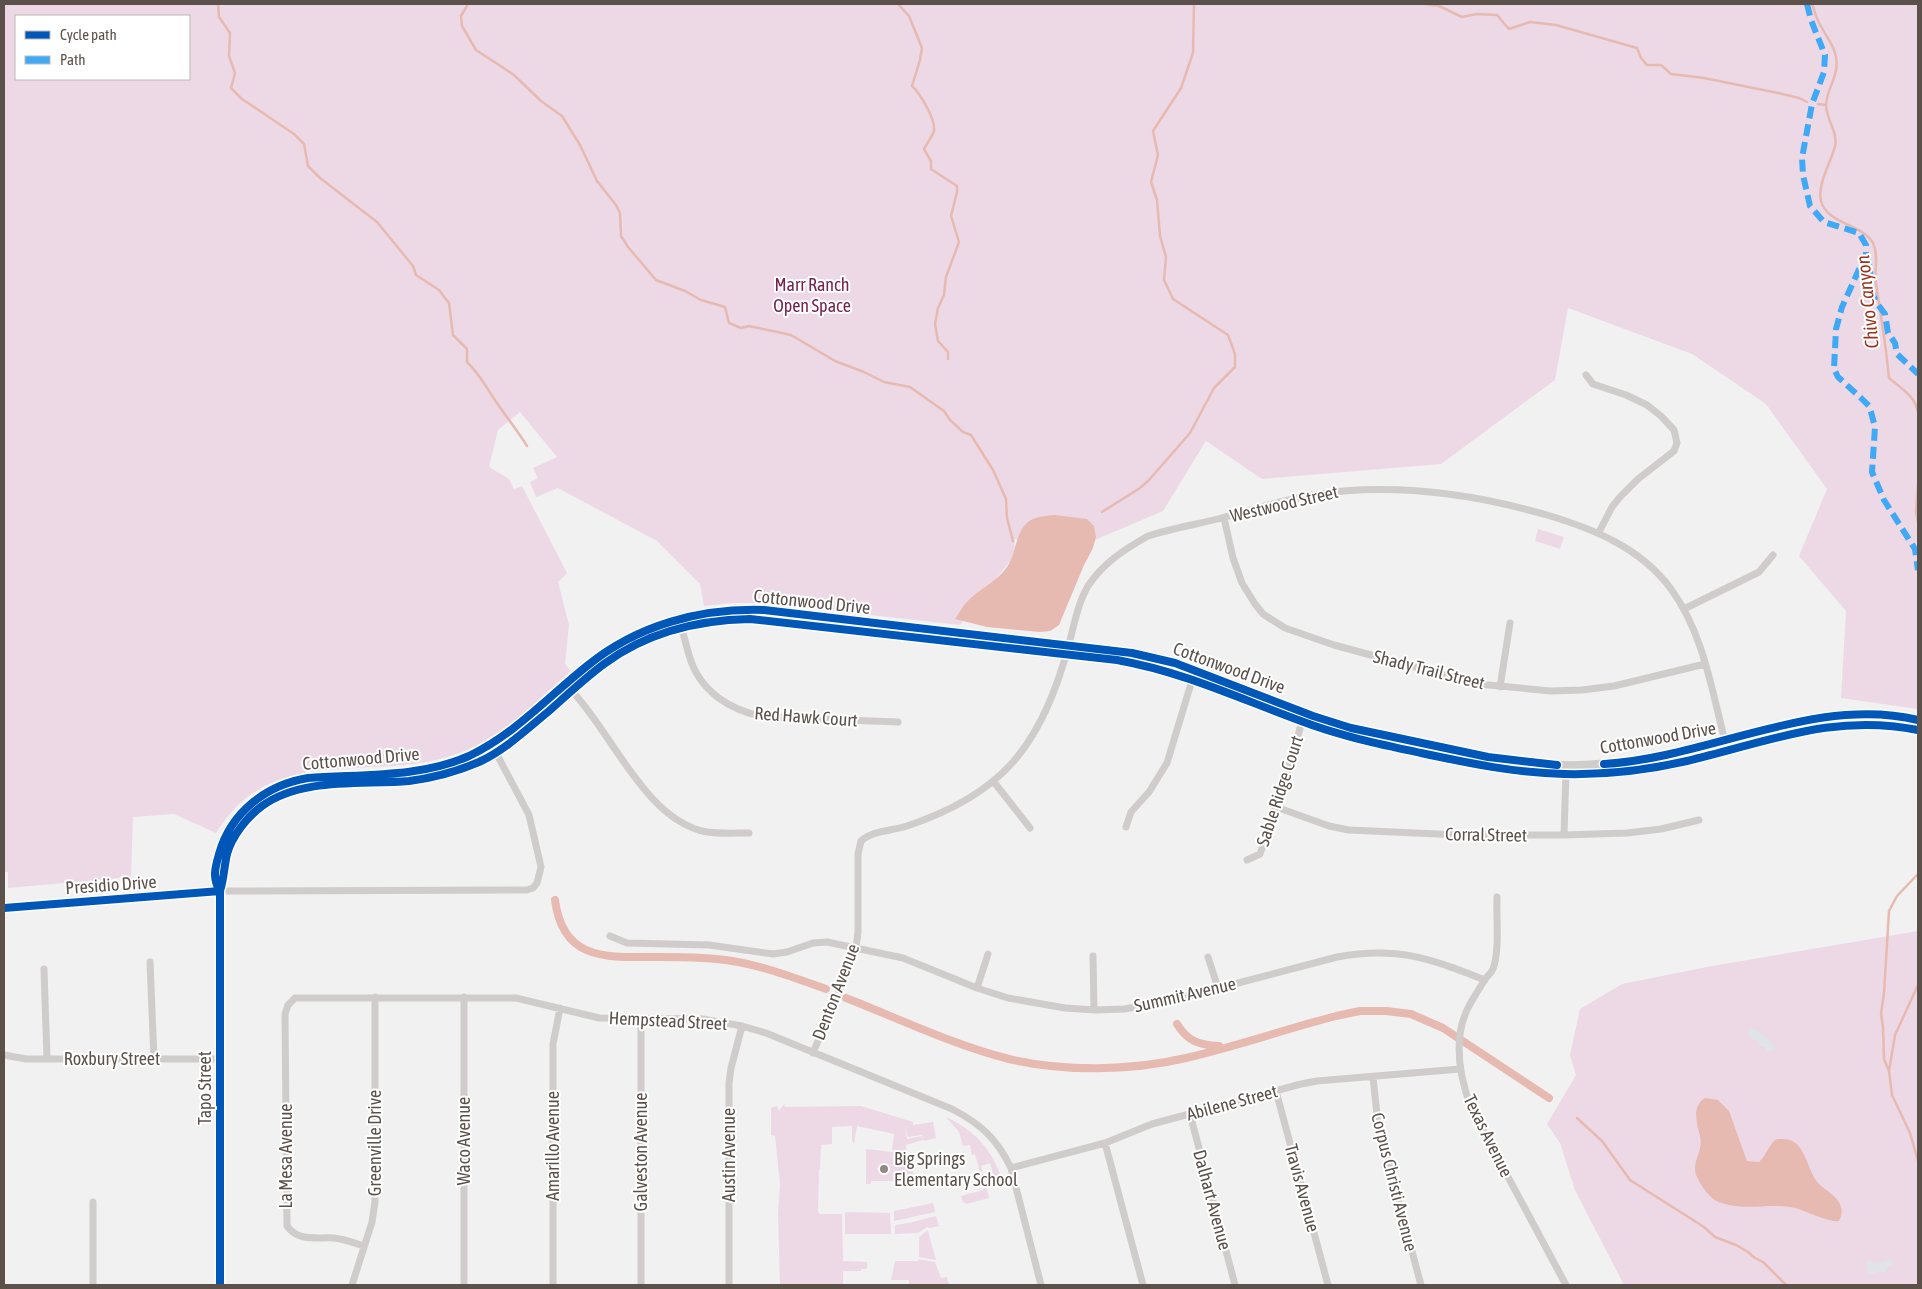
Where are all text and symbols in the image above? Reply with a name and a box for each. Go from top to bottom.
legend [15,15,190,80]
text: Cycle path [60,26,117,43]
text: Path [60,51,86,68]
water label: Chivo Canyon [1851,254,1883,350]
park label: Marr Ranch Open Space [773,274,851,316]
street label: Westwood Street [1228,481,1340,526]
street label: Cottonwood Drive [753,585,872,618]
street label: Cottonwood Drive [1170,638,1288,697]
street label: Shady Trail Street [1371,646,1487,694]
street label: Red Hawk Court [754,702,858,731]
street label: Cottonwood Drive [1598,717,1718,758]
street label: Sable Ridge Court [1252,733,1307,849]
street label: Cottonwood Drive [302,743,420,774]
street label: Corral Street [1445,823,1527,846]
street label: Presidio Drive [65,871,157,898]
street label: Denton Avenue [808,941,864,1043]
street label: Summit Avenue [1132,973,1238,1016]
street label: Hempstead Street [608,1007,728,1034]
street label: Roxbury Street [64,1048,160,1069]
street label: Tapo Street [194,1051,215,1125]
street label: Abilene Street [1184,1080,1280,1125]
street label: Greenville Drive [364,1090,385,1196]
street label: Amarillo Avenue [542,1091,563,1201]
street label: Texas Avenue [1459,1091,1517,1180]
street label: Galveston Avenue [630,1093,651,1211]
street label: Waco Avenue [453,1097,474,1185]
street label: La Mesa Avenue [275,1103,296,1209]
street label: Austin Avenue [718,1108,739,1202]
street label: Corpus Christi Avenue [1367,1110,1422,1253]
street label: Travis Avenue [1281,1142,1324,1234]
street label: Dalhart Avenue [1189,1147,1236,1252]
place label: Big Springs Elementary School [894,1148,1018,1190]
marker: Big Springs Elementary School [878,1163,890,1175]

